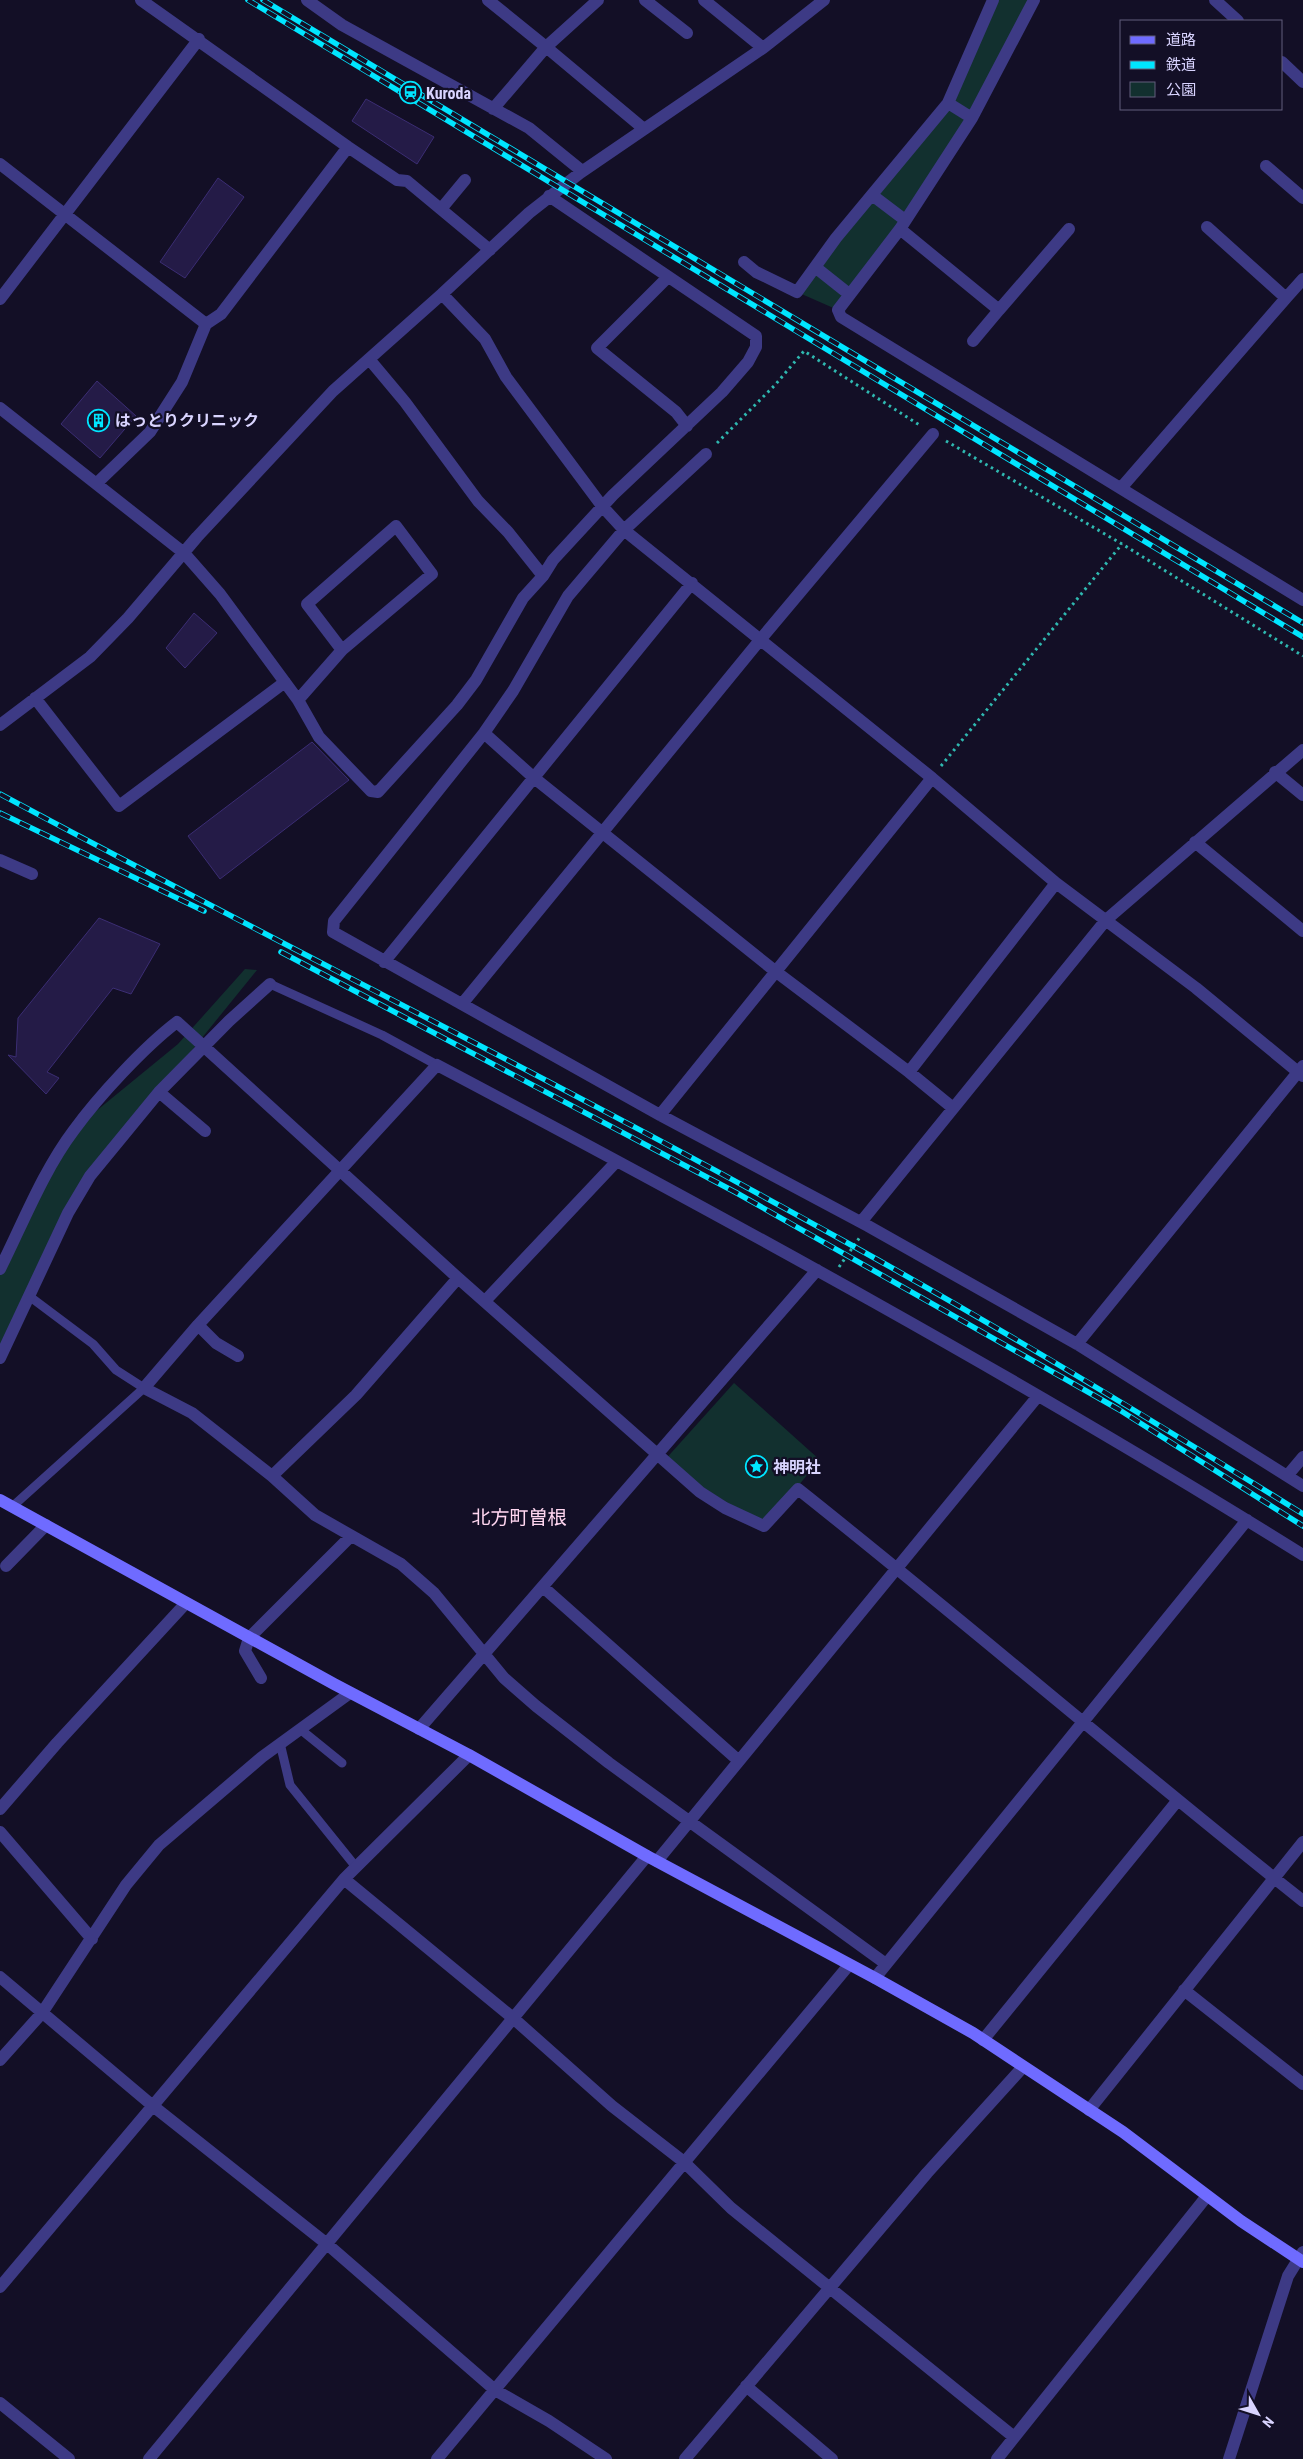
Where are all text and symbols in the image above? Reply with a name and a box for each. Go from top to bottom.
legend [1120,20,1283,110]
text: 道路 [1166,31,1196,49]
text: 鉄道 [1166,56,1196,74]
station icon: Kuroda [398,81,422,105]
text: 公園 [1166,81,1196,99]
place label: Kuroda [426,84,471,103]
building icon: はっとりクリニック [87,408,111,432]
place label: はっとりクリニック [115,411,259,430]
place icon: 神明社 [745,1455,769,1479]
place label: 神明社 [773,1458,821,1477]
district label: 北方町曽根 [471,1506,567,1529]
north arrow [1233,2389,1283,2439]
text: N [1259,2414,1277,2431]

